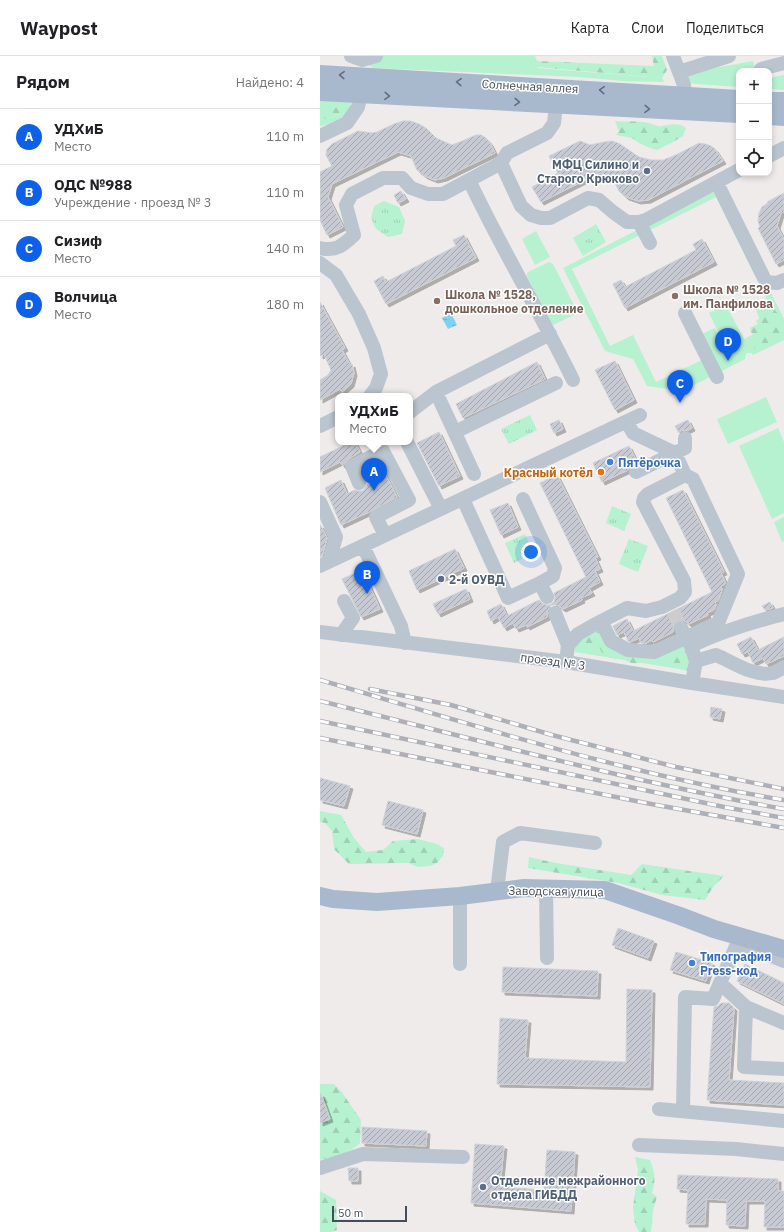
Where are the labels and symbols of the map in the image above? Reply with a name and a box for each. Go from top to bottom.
one-way arrow [339,71,345,80]
street label: Солнечная аллея [481,76,579,96]
one-way arrow [456,77,462,86]
one-way arrow [599,86,605,95]
one-way arrow [384,91,390,100]
one-way arrow [514,98,520,107]
one-way arrow [644,105,650,114]
place label: МФЦ Силино и Старого Крюково [537,157,639,186]
marker: МФЦ Силино и Старого Крюково [642,166,652,176]
place label: Школа № 1528 им. Панфилова [683,282,773,311]
place label: Школа № 1528, дошкольное отделение [445,287,584,316]
marker: Школа № 1528 им. Панфилова [670,291,680,301]
marker: Школа № 1528, дошкольное отделение [432,296,442,306]
pin: D [715,328,741,361]
pin: C [667,370,693,403]
place label: Пятёрочка [618,455,681,470]
marker: Пятёрочка [605,457,615,467]
pin: A [361,458,387,491]
place label: Красный котёл [504,465,593,480]
marker: Красный котёл [596,467,606,477]
your location [521,542,541,562]
pin: B [354,561,380,594]
place label: 2-й ОУВД [449,572,505,587]
marker: 2-й ОУВД [436,574,446,584]
street label: проезд № 3 [520,649,586,673]
street label: Заводская улица [508,883,604,899]
place label: Типография Press-код [700,949,771,978]
marker: Типография Press-код [687,958,697,968]
place label: Отделение межрайонного отдела ГИБДД [491,1173,646,1202]
marker: Отделение межрайонного отдела ГИБДД [478,1182,488,1192]
scale bar [332,1204,407,1223]

